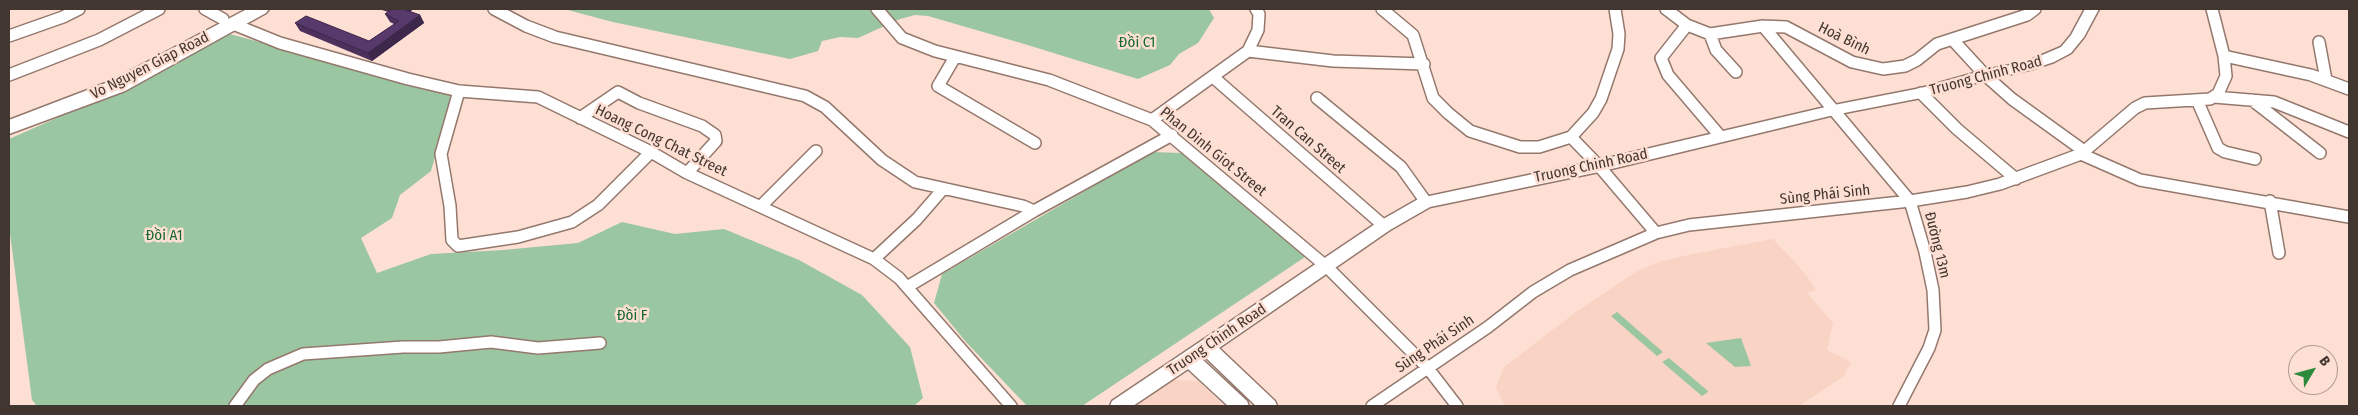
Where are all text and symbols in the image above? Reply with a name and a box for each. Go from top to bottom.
street label: Hoà Bình [1815,19,1873,59]
street label: Vo Nguyen Giap Road [88,28,212,104]
park label: Đồi C1 [1119,34,1155,52]
street label: Truong Chinh Road [1928,52,2044,100]
street label: Hoang Cong Chat Street [592,101,730,181]
street label: Tran Can Street [1267,103,1349,177]
street label: Phan Dinh Giot Street [1156,104,1270,200]
street label: Truong Chinh Road [1533,145,1649,187]
street label: Sùng Phái Sinh [1779,181,1871,209]
street label: Đường 13m [1920,210,1954,280]
park label: Đồi A1 [145,227,183,245]
street label: Truong Chinh Road [1164,300,1270,380]
park label: Đồi F [617,307,647,325]
street label: Sùng Phái Sinh [1392,311,1478,377]
north arrow [2288,345,2338,395]
text: B [2315,353,2334,370]

